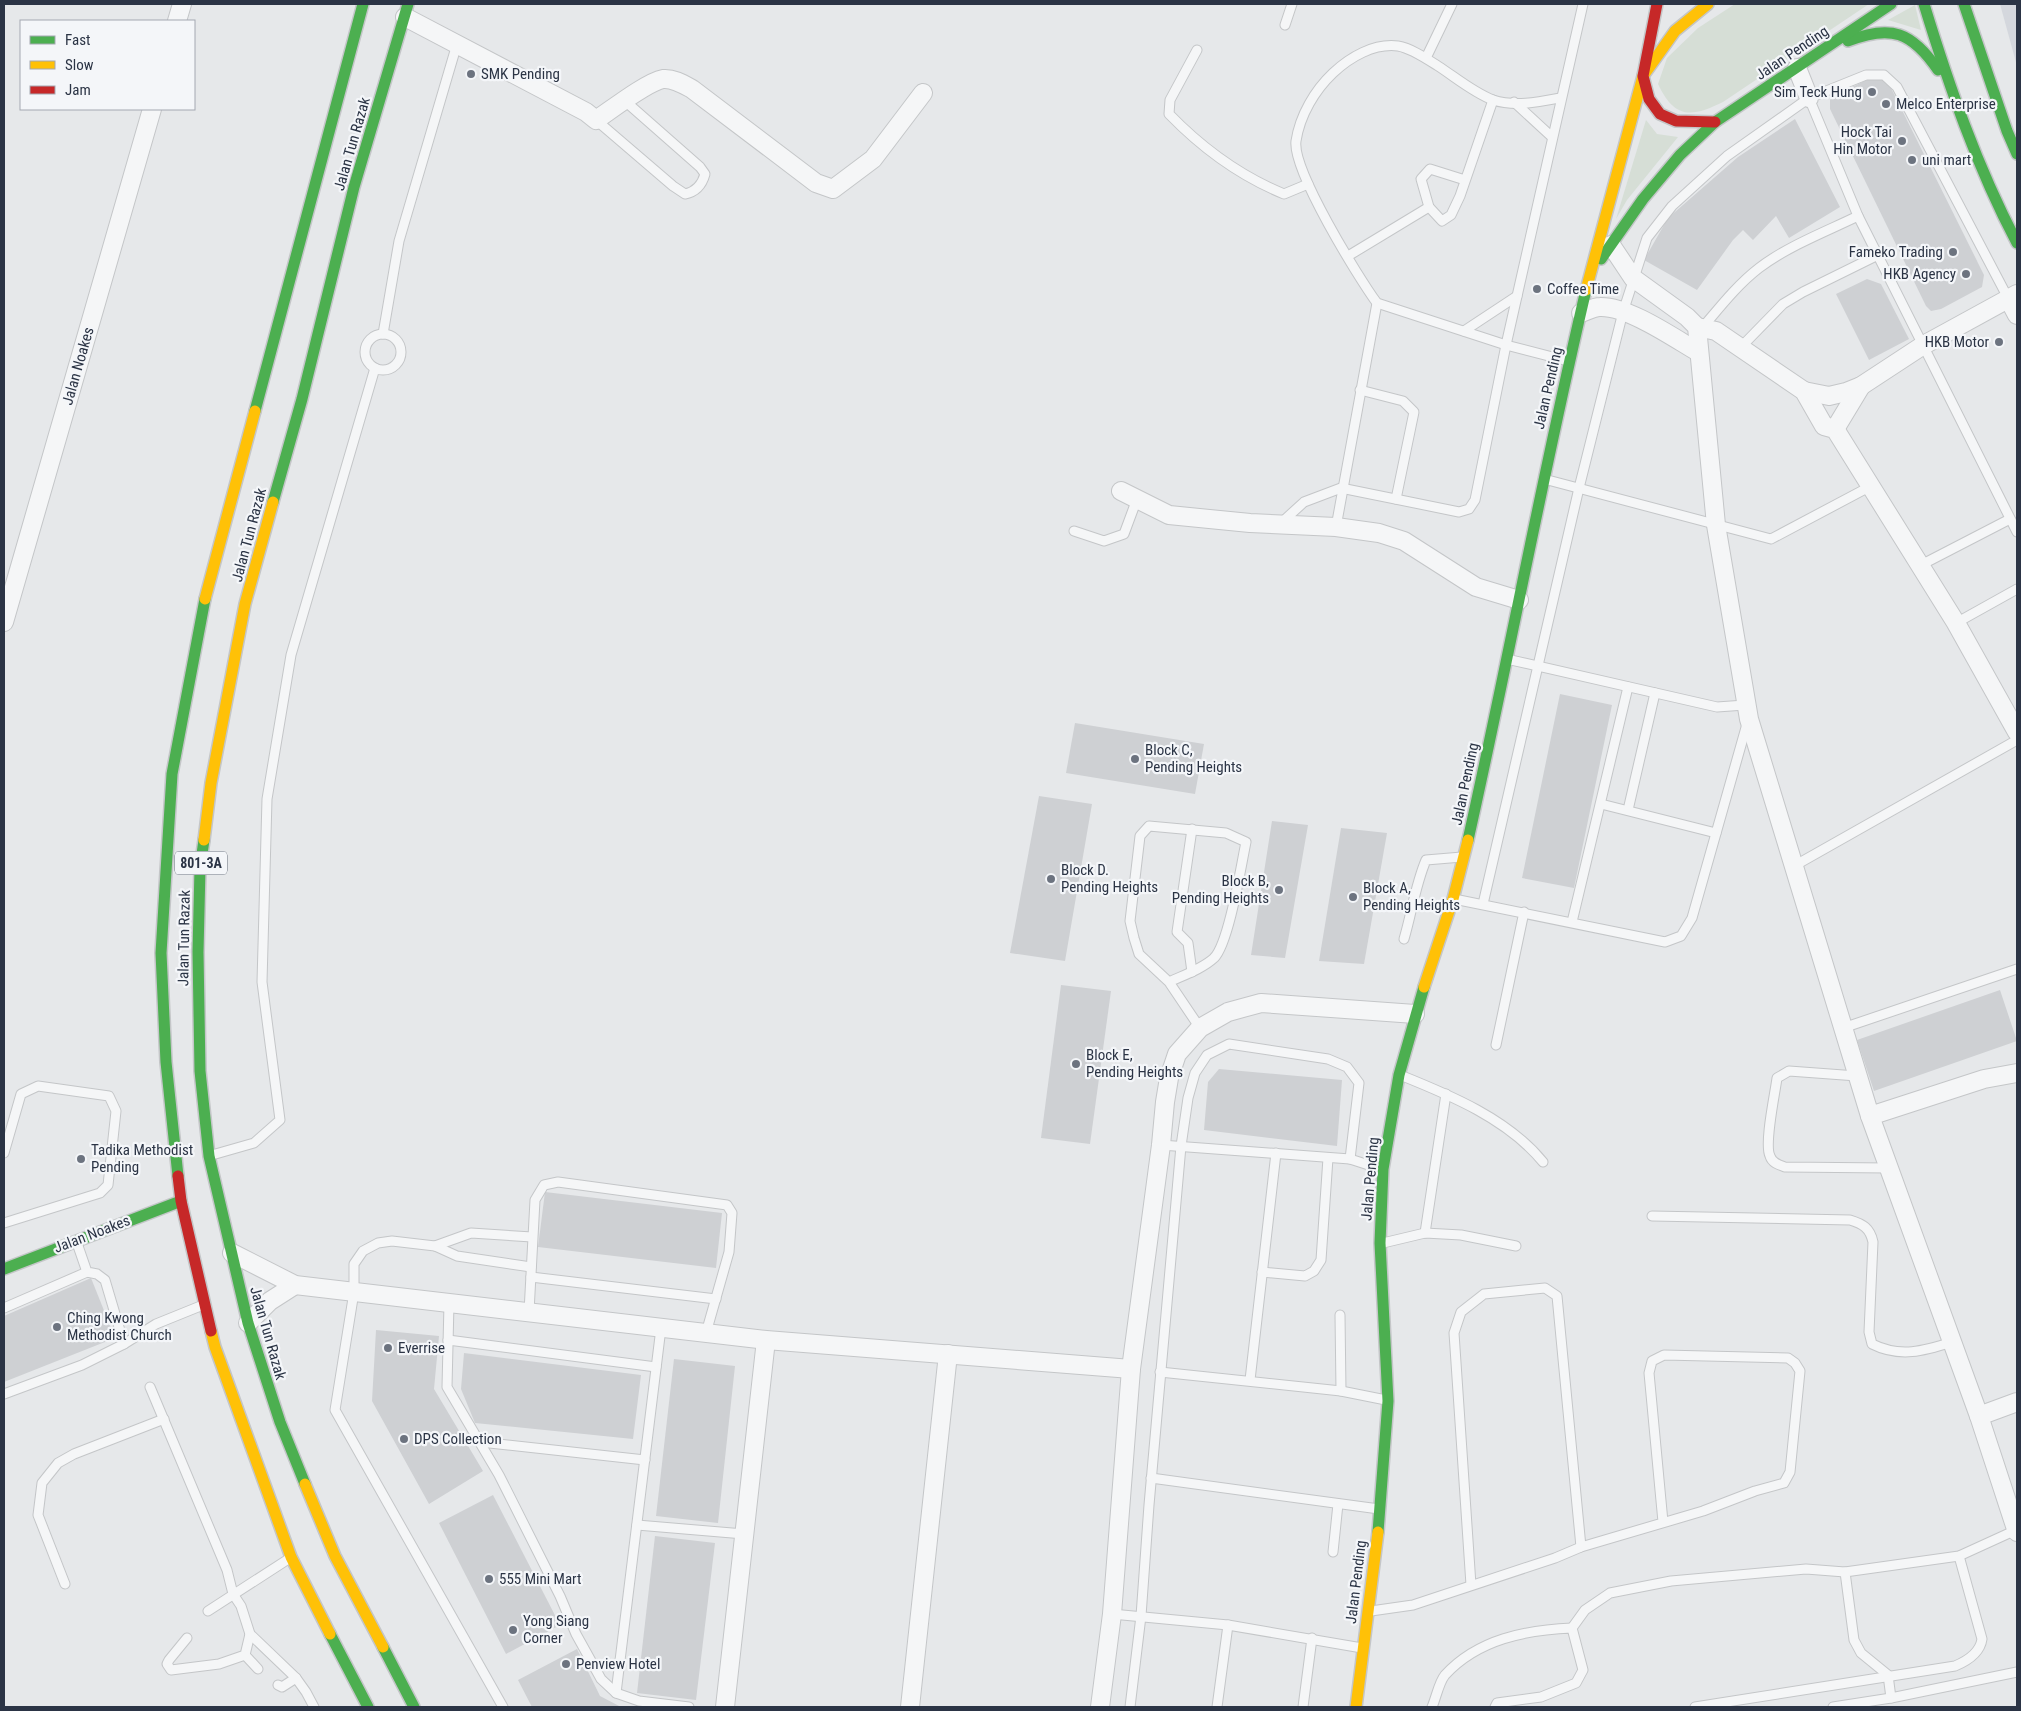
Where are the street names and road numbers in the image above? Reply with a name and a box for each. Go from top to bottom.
street label: Jalan Pending [1752,22,1832,84]
street label: Jalan Tun Razak [330,95,374,193]
street label: Jalan Noakes [58,325,98,407]
street label: Jalan Pending [1530,345,1566,431]
street label: Jalan Tun Razak [228,486,270,584]
street label: Jalan Pending [1447,741,1483,827]
road number: 801-3A [175,851,227,874]
street label: Jalan Tun Razak [174,890,194,986]
street label: Jalan Pending [1357,1136,1383,1222]
street label: Jalan Noakes [51,1211,133,1257]
street label: Jalan Tun Razak [246,1284,290,1382]
street label: Jalan Pending [1342,1539,1370,1625]

